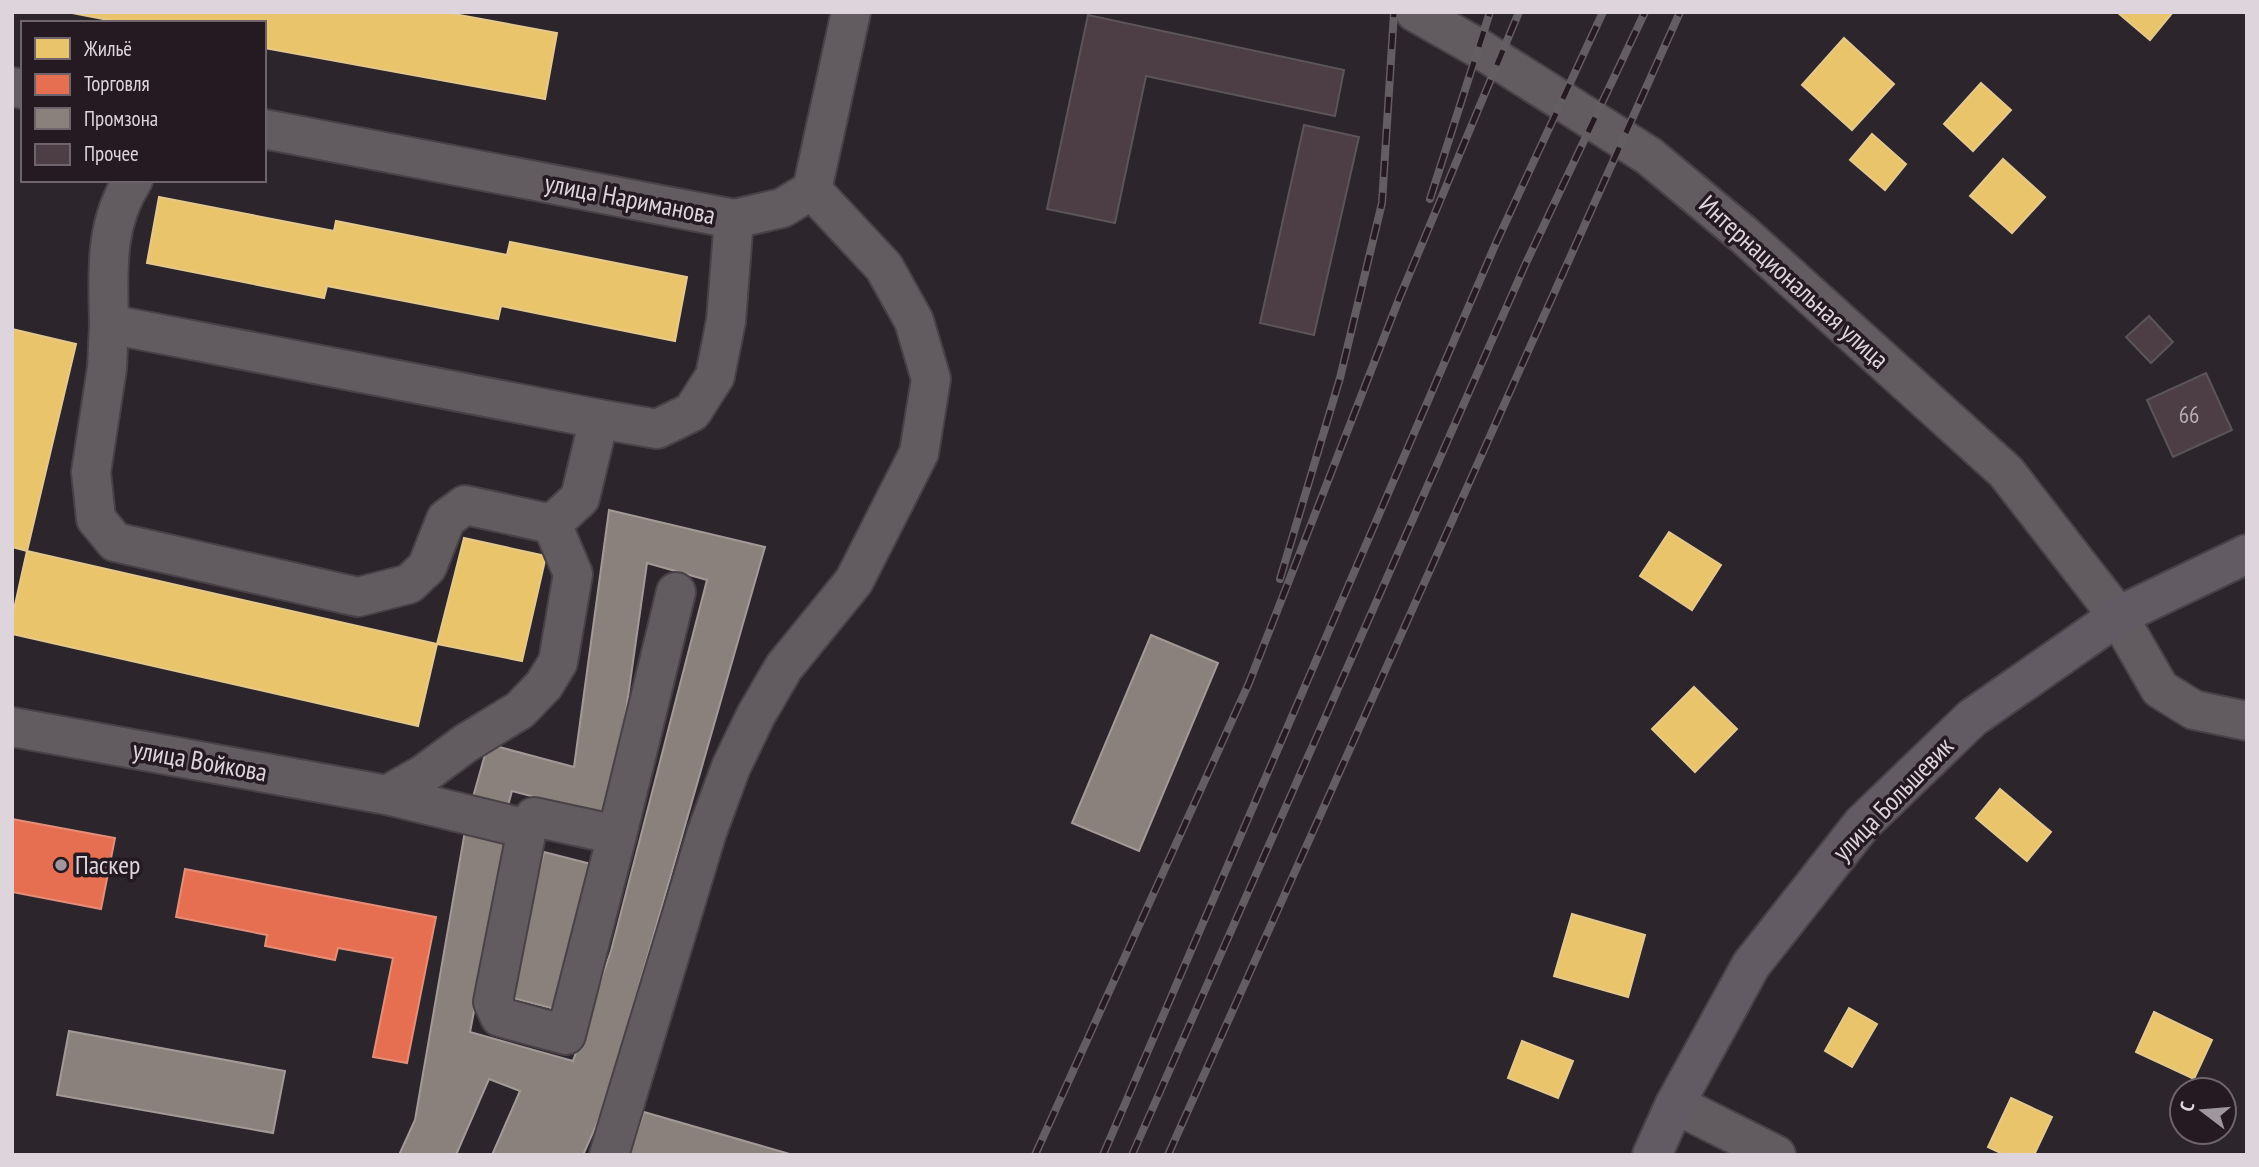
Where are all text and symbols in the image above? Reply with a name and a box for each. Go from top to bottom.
legend [21,21,266,182]
text: Жильё [83,35,132,62]
text: Торговля [84,70,150,97]
text: Промзона [84,105,158,132]
text: Прочее [84,140,139,167]
street label: улица Нариманова [542,166,718,231]
street label: Интернациональная улица [1693,188,1896,375]
house number: 66 [2179,400,2199,429]
street label: улица Большевик [1825,730,1960,868]
street label: улица Войкова [130,732,270,789]
place label: Паскер [75,848,140,881]
marker: Паскер [53,857,69,873]
north arrow [2168,1076,2238,1146]
text: С [2174,1099,2199,1114]

